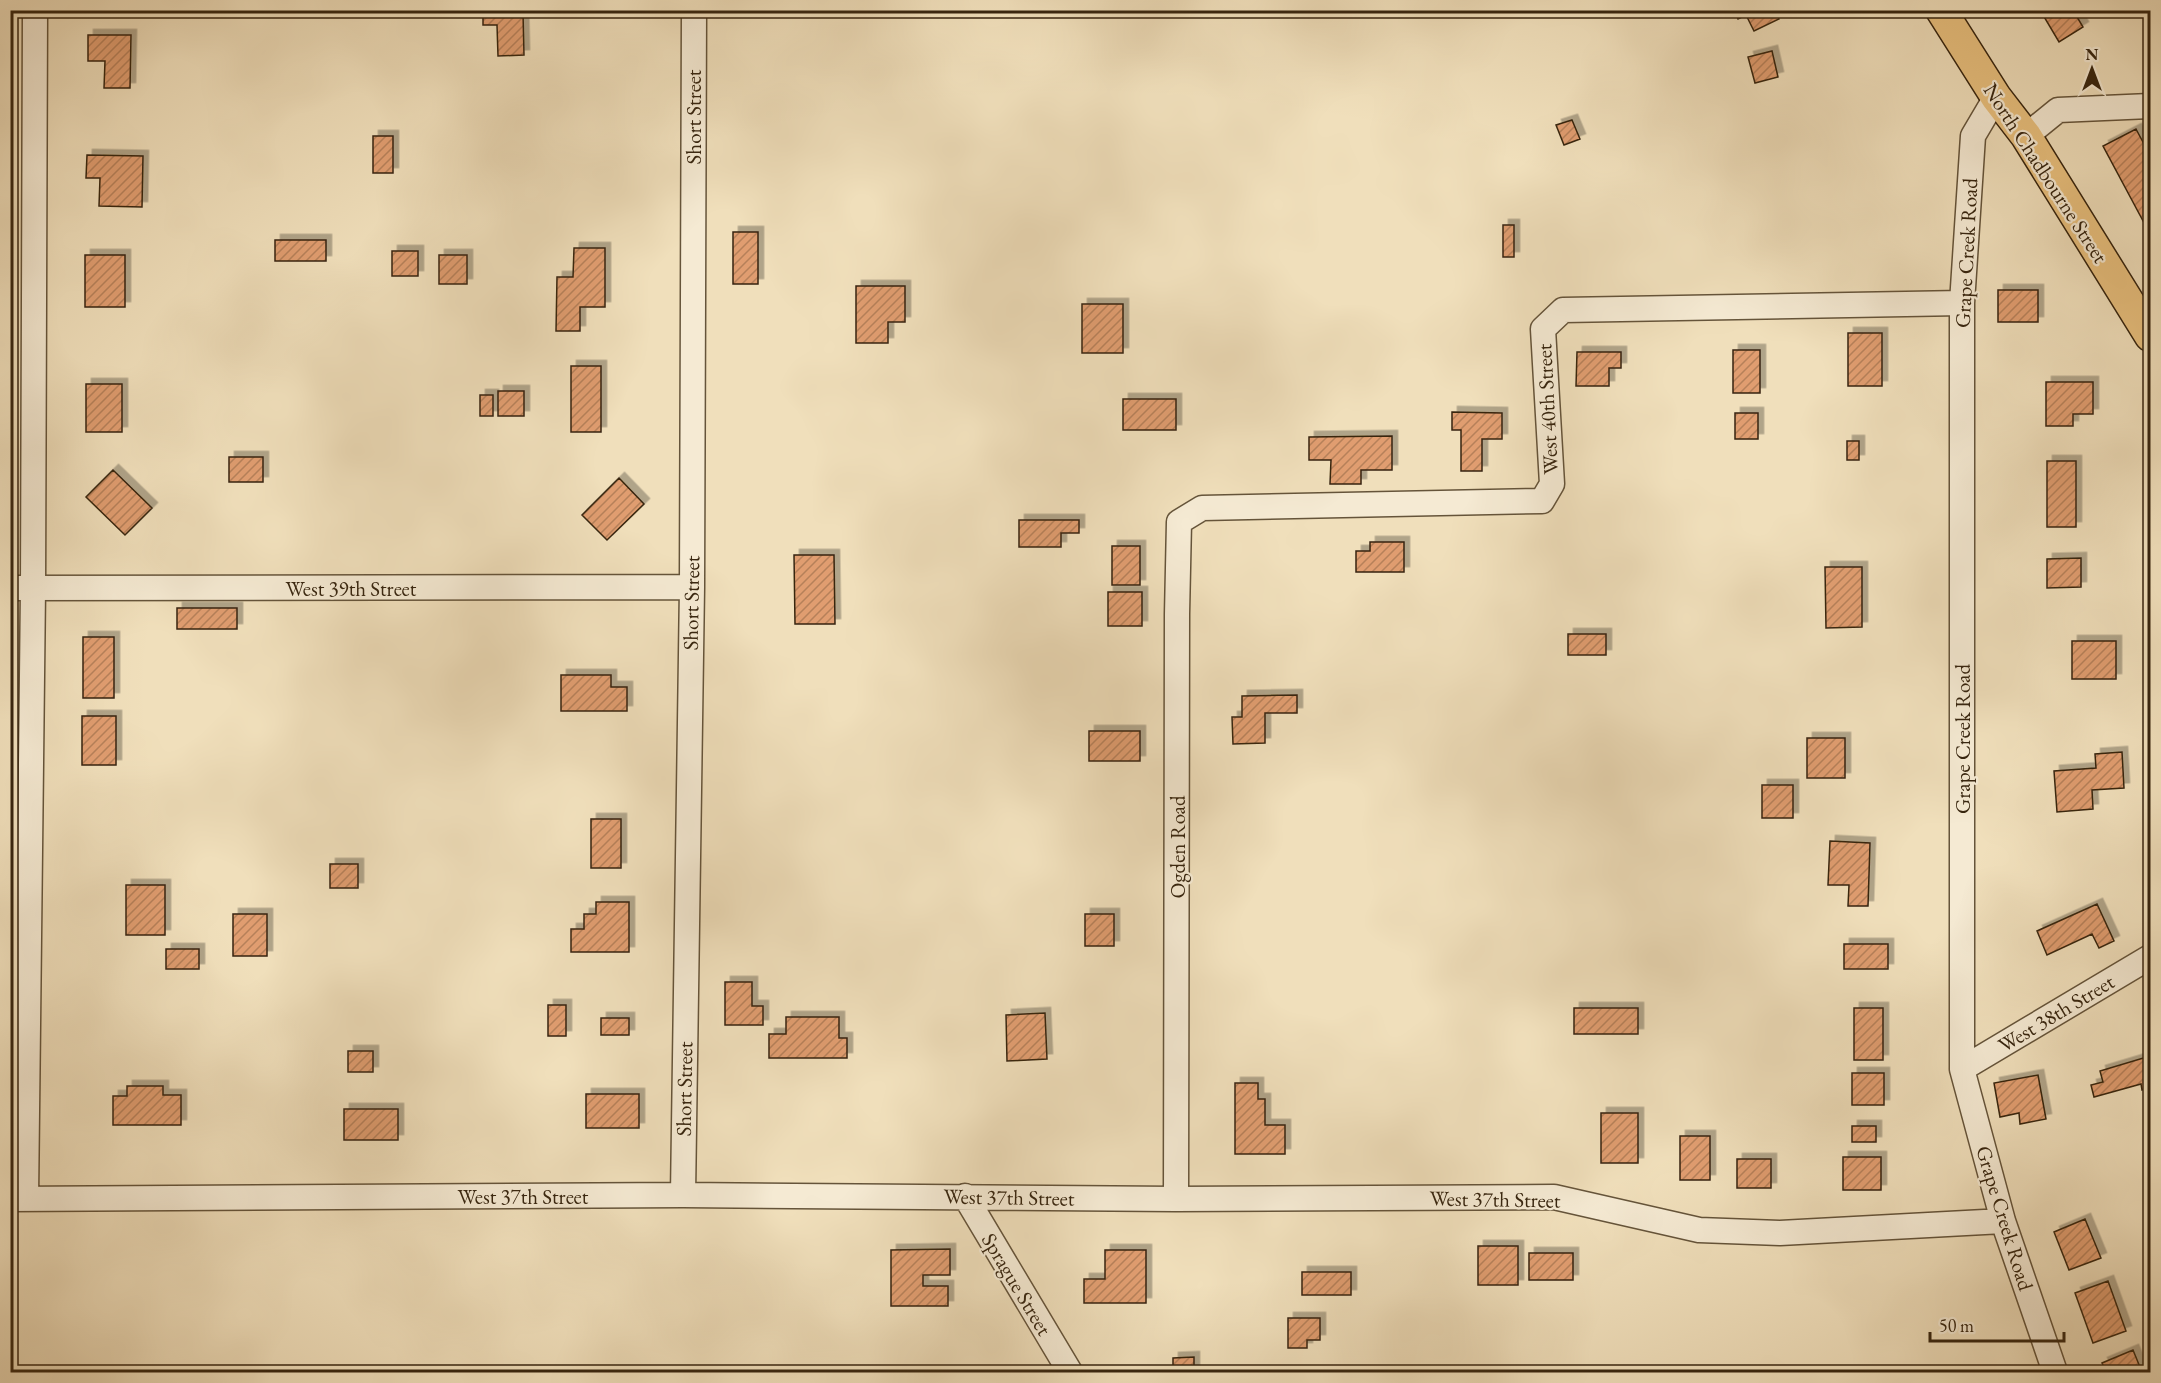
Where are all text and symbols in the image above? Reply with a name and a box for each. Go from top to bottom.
north arrow [2062,39,2122,99]
text: N [2086,44,2099,65]
street label: Short Street [680,69,707,164]
street label: North Chadbourne Street [1978,78,2115,268]
street label: Grape Creek Road [1949,177,1983,329]
street label: West 40th Street [1530,343,1564,475]
street label: Short Street [677,555,705,651]
street label: West 39th Street [286,575,417,602]
street label: Grape Creek Road [1949,664,1976,814]
street label: Ogden Road [1164,795,1191,899]
street label: West 38th Street [1993,968,2119,1058]
street label: Short Street [670,1041,698,1137]
street label: Grape Creek Road [1970,1142,2040,1294]
street label: West 37th Street [943,1182,1075,1212]
street label: West 37th Street [458,1183,589,1210]
street label: West 37th Street [1429,1184,1561,1214]
street label: Sprague Street [976,1228,1058,1340]
scale bar [1930,1305,2064,1343]
text: 50 m [1939,1314,1974,1337]

